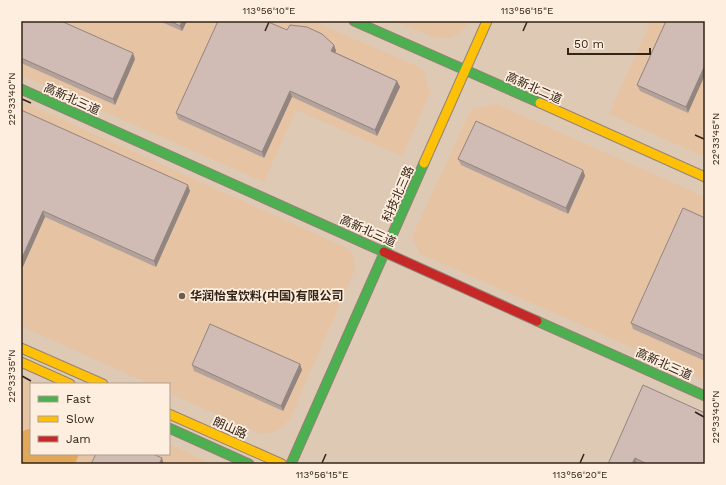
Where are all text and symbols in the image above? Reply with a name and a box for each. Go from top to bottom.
text: 113°56'10"E [243,5,296,16]
text: 113°56'15"E [501,5,553,16]
scale bar [568,30,650,56]
text: 50 m [574,37,604,51]
street label: 高新北二道 [504,69,564,107]
text: 22°33'40"N [6,72,17,126]
street label: 高新北三道 [42,80,102,118]
text: 22°33'45"N [710,113,721,165]
street label: 科技北三路 [379,164,417,224]
street label: 高新北三道 [338,212,398,250]
place label: 华润怡宝饮料(中国)有限公司 [190,289,343,303]
marker: 华润怡宝饮料(中国)有限公司 [177,291,187,301]
street label: 高新北三道 [634,345,694,383]
text: 22°33'35"N [6,349,17,403]
legend [30,383,170,455]
text: 22°33'40"N [710,390,721,444]
text: Fast [66,392,91,406]
text: Slow [66,412,94,426]
street label: 朗山路 [211,414,249,442]
text: Jam [66,432,91,446]
text: 113°56'15"E [296,469,348,480]
text: 113°56'20"E [553,469,607,480]

